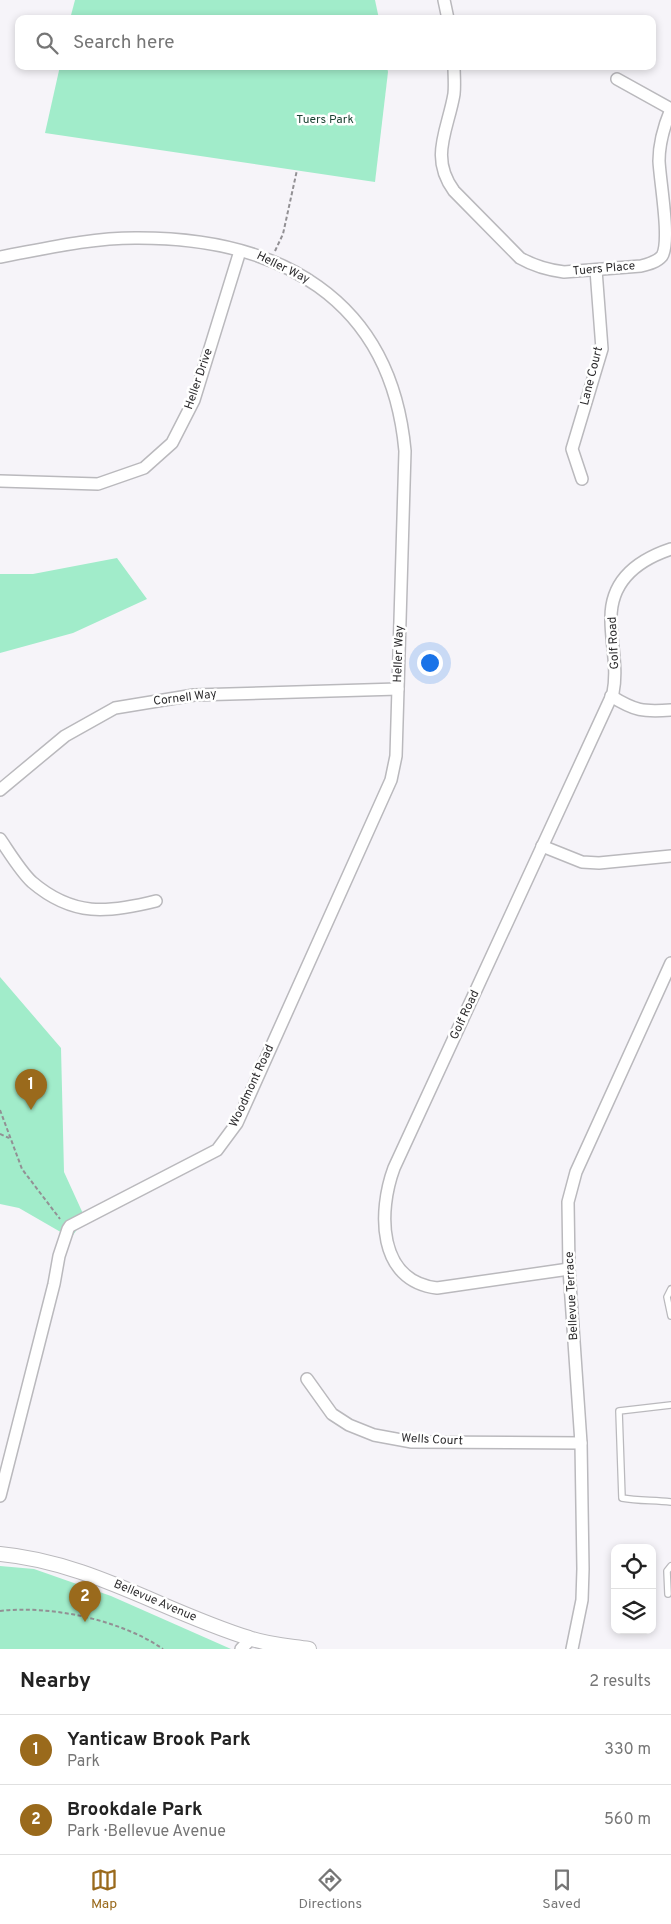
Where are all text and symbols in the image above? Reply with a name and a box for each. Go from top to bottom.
search box [15,15,656,70]
icon: search [33,29,61,57]
text: Search here [73,31,175,55]
park label: Tuers Park [296,112,354,128]
street label: Heller Way [254,248,312,288]
street label: Tuers Place [572,258,636,280]
street label: Lane Court [577,345,607,407]
street label: Heller Drive [181,346,217,412]
street label: Golf Road [605,616,623,670]
street label: Heller Way [390,625,408,683]
your location [417,650,443,676]
street label: Cornell Way [152,686,218,710]
street label: Golf Road [447,988,483,1042]
street label: Woodmont Road [226,1042,278,1130]
pin: 1 [15,1069,47,1110]
street label: Bellevue Terrace [562,1251,582,1341]
street label: Wells Court [401,1430,463,1450]
map controls [611,1544,656,1634]
button: locate [611,1544,656,1589]
street label: Bellevue Avenue [111,1576,199,1626]
pin: 2 [69,1581,101,1622]
button: layers [611,1589,656,1634]
text: Nearby [20,1668,91,1695]
text: 2 results [589,1672,651,1692]
text: Yanticaw Brook Park [67,1728,251,1752]
text: 1 [33,1740,39,1760]
text: 330 m [604,1740,651,1760]
text: Park [67,1752,100,1772]
text: Brookdale Park [67,1798,203,1822]
text: 2 [31,1810,41,1830]
text: 560 m [604,1810,651,1830]
text: Park · Bellevue Avenue [67,1822,226,1842]
tab: Map [90,1866,118,1913]
tab: Directions [298,1866,362,1913]
tab: Saved [542,1866,581,1913]

